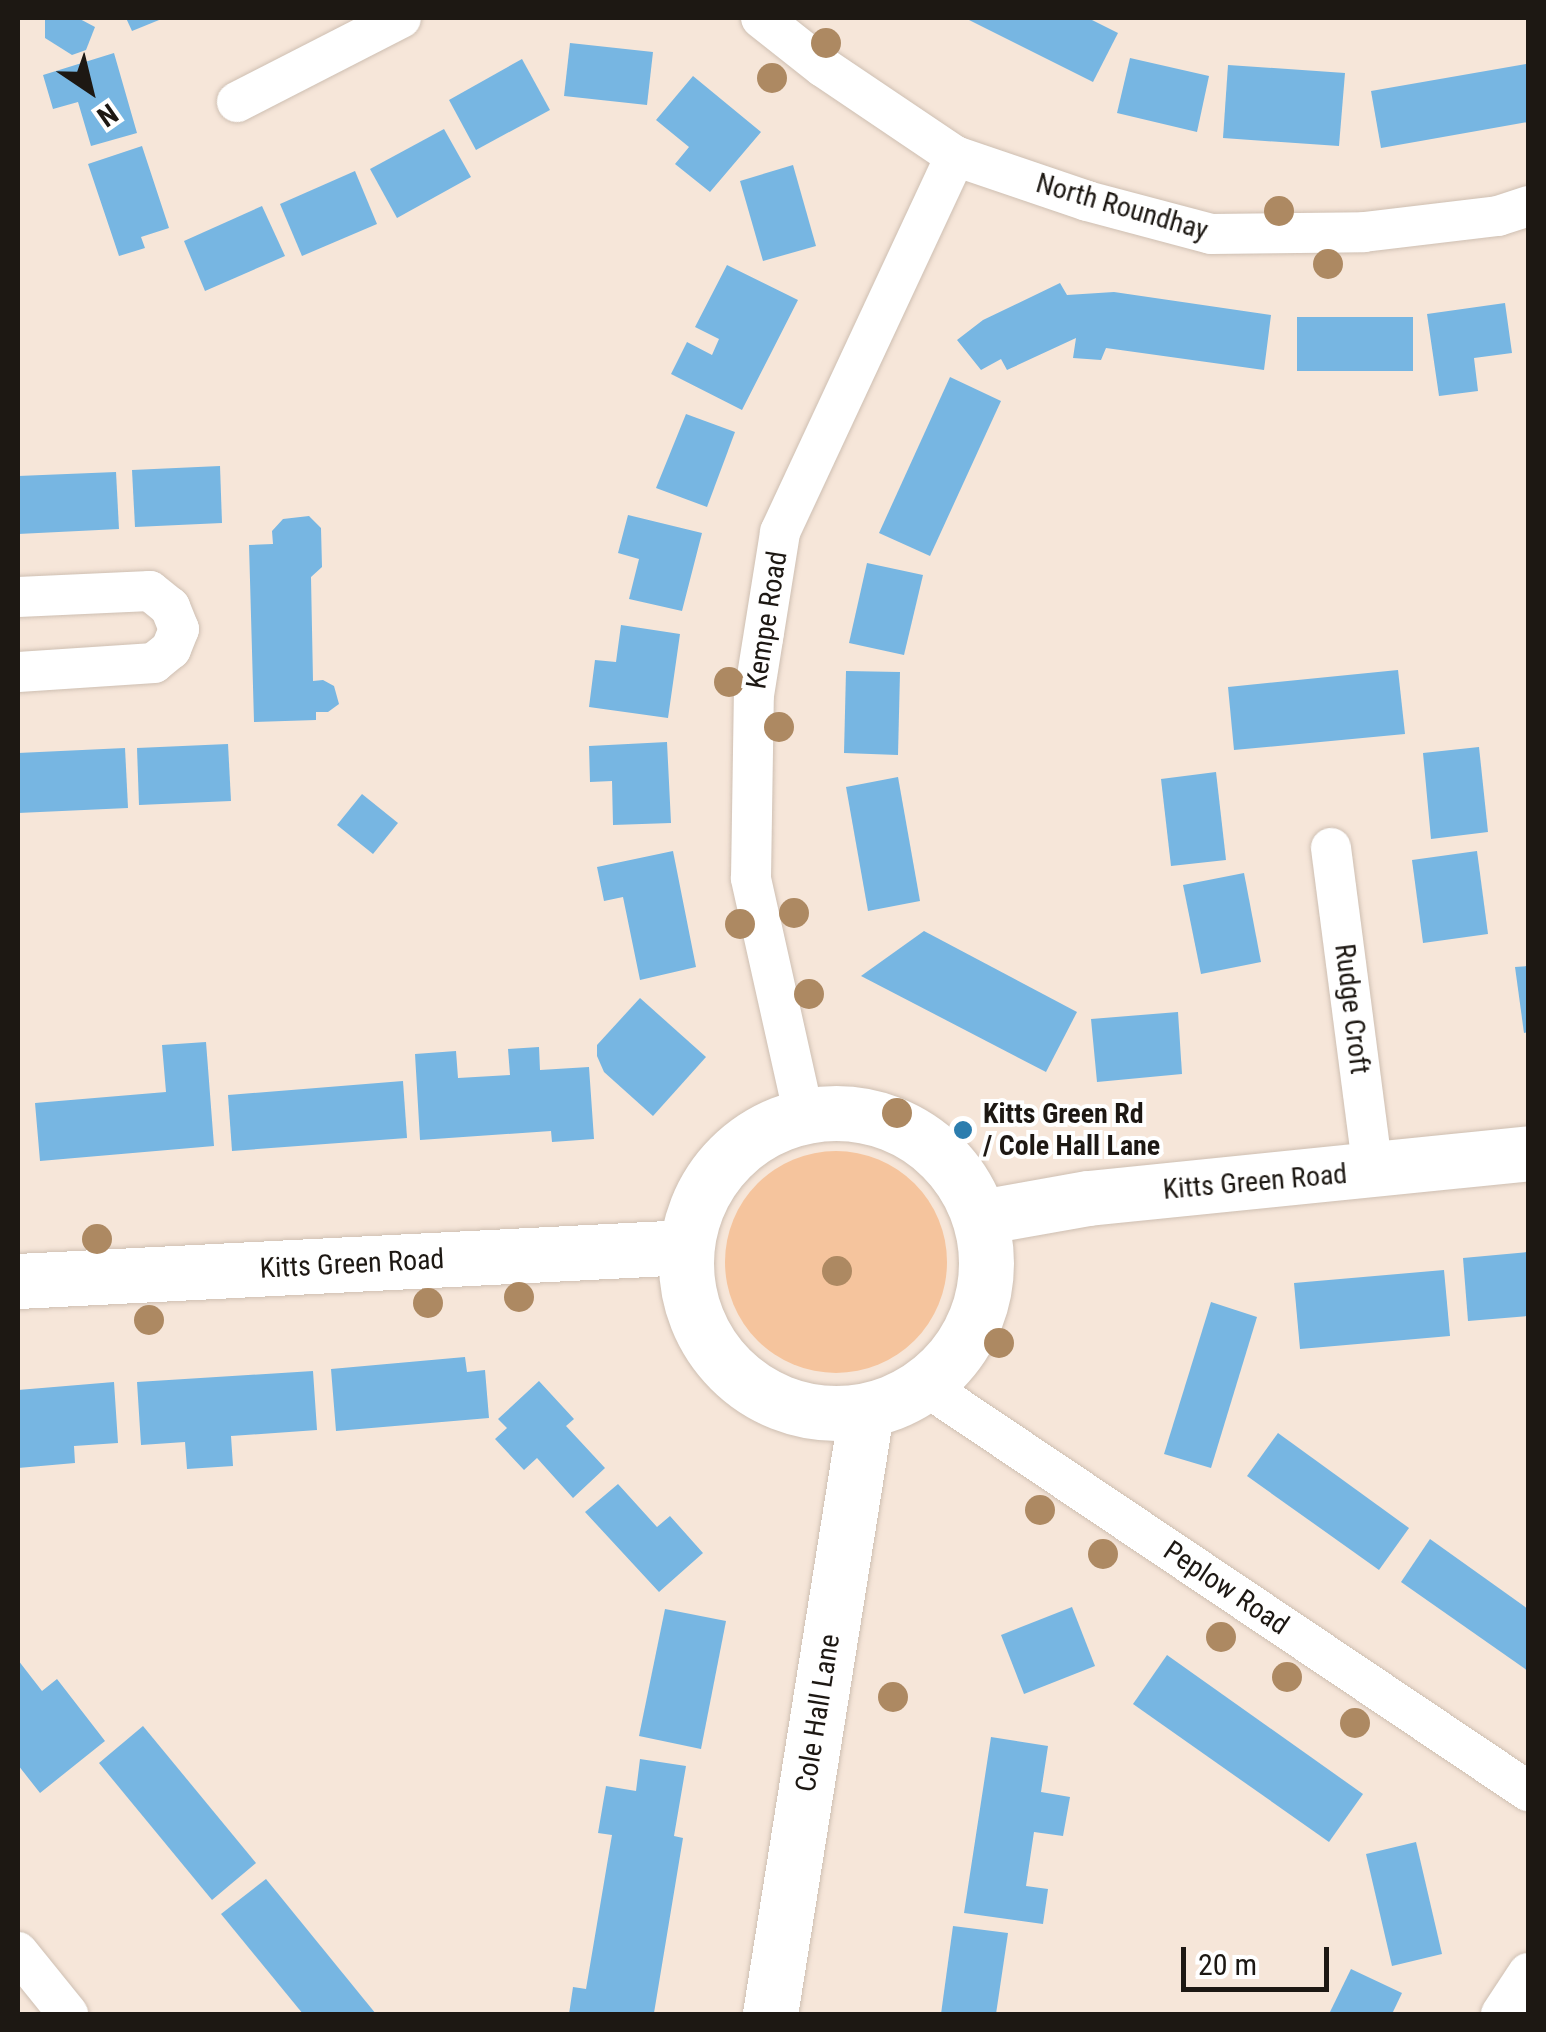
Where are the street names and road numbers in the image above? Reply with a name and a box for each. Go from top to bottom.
street label: North Roundhay [1032,166,1212,248]
street label: Kempe Road [740,549,794,691]
street label: Rudge Croft [1327,942,1377,1076]
street label: Kitts Green Road [1162,1157,1348,1207]
street label: Kitts Green Road [259,1242,445,1286]
street label: Peplow Road [1157,1534,1295,1642]
street label: Cole Hall Lane [789,1632,847,1794]

